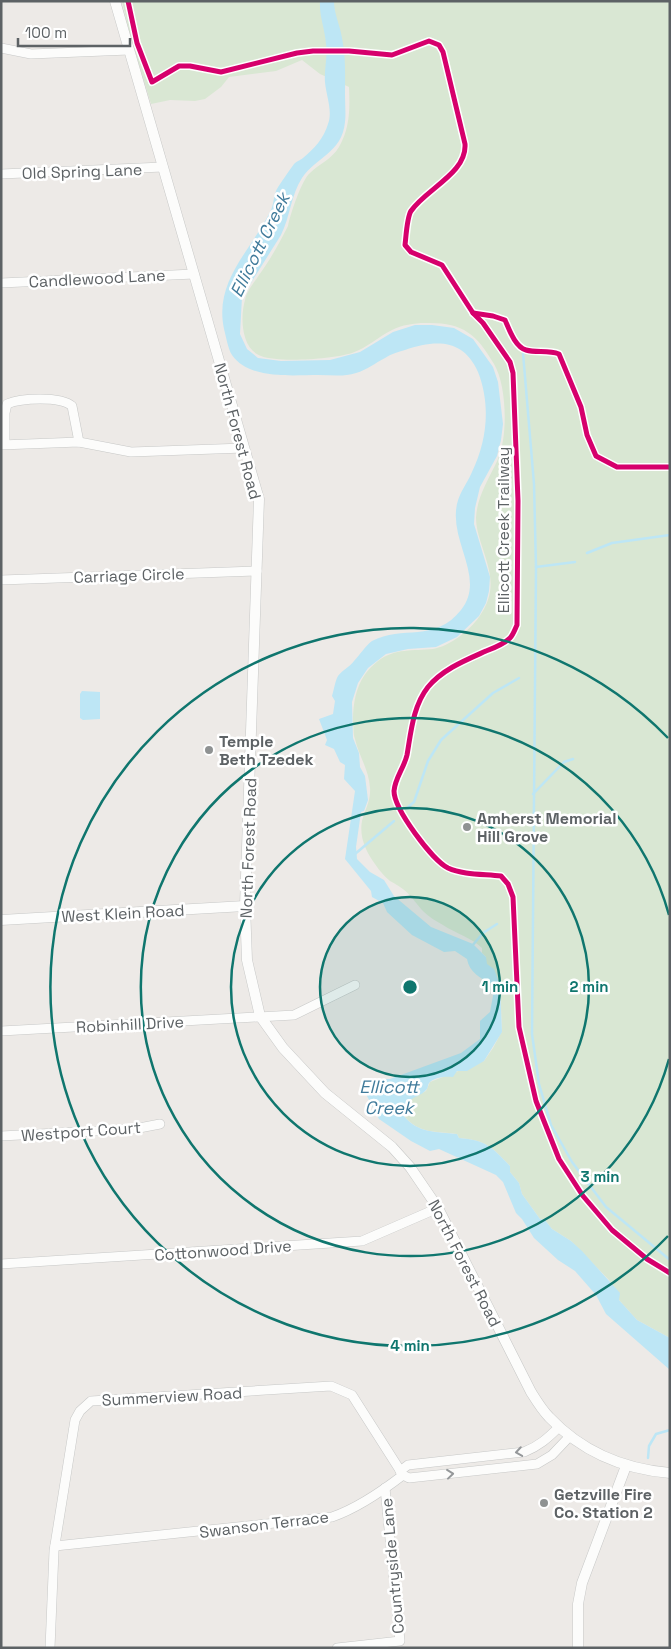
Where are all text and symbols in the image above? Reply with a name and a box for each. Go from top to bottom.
scale bar [18,15,130,47]
text: 100 m [25,23,67,42]
street label: Old Spring Lane [21,159,143,184]
water label: Ellicott Creek [224,187,296,301]
street label: Candlewood Lane [28,264,166,293]
street label: North Forest Road [209,361,266,502]
street label: Ellicott Creek Trailway [493,447,514,613]
street label: Carriage Circle [73,563,185,588]
place label: Temple Beth Tzedek [219,731,313,770]
marker: Temple Beth Tzedek [203,744,215,756]
street label: North Forest Road [236,777,261,919]
place label: Amherst Memorial Hill Grove [477,808,617,847]
marker: Amherst Memorial Hill Grove [461,821,473,833]
street label: West Klein Road [61,900,185,927]
text: 1 min [482,977,518,996]
text: 2 min [570,977,608,996]
centre of rings [401,978,419,996]
street label: Robinhill Drive [76,1011,185,1038]
water label: Ellicott Creek [359,1075,421,1119]
street label: Westport Court [20,1117,142,1146]
text: 3 min [581,1167,619,1186]
street label: North Forest Road [423,1196,506,1331]
street label: Cottonwood Drive [154,1235,292,1266]
text: 4 min [390,1336,430,1355]
street label: Summerview Road [101,1382,243,1411]
one-way arrow [515,1446,523,1456]
one-way arrow [447,1469,455,1480]
place label: Getzville Fire Co. Station 2 [554,1484,653,1523]
street label: Countryside Lane [376,1497,409,1635]
marker: Getzville Fire Co. Station 2 [538,1497,550,1509]
street label: Swanson Terrace [198,1506,330,1543]

